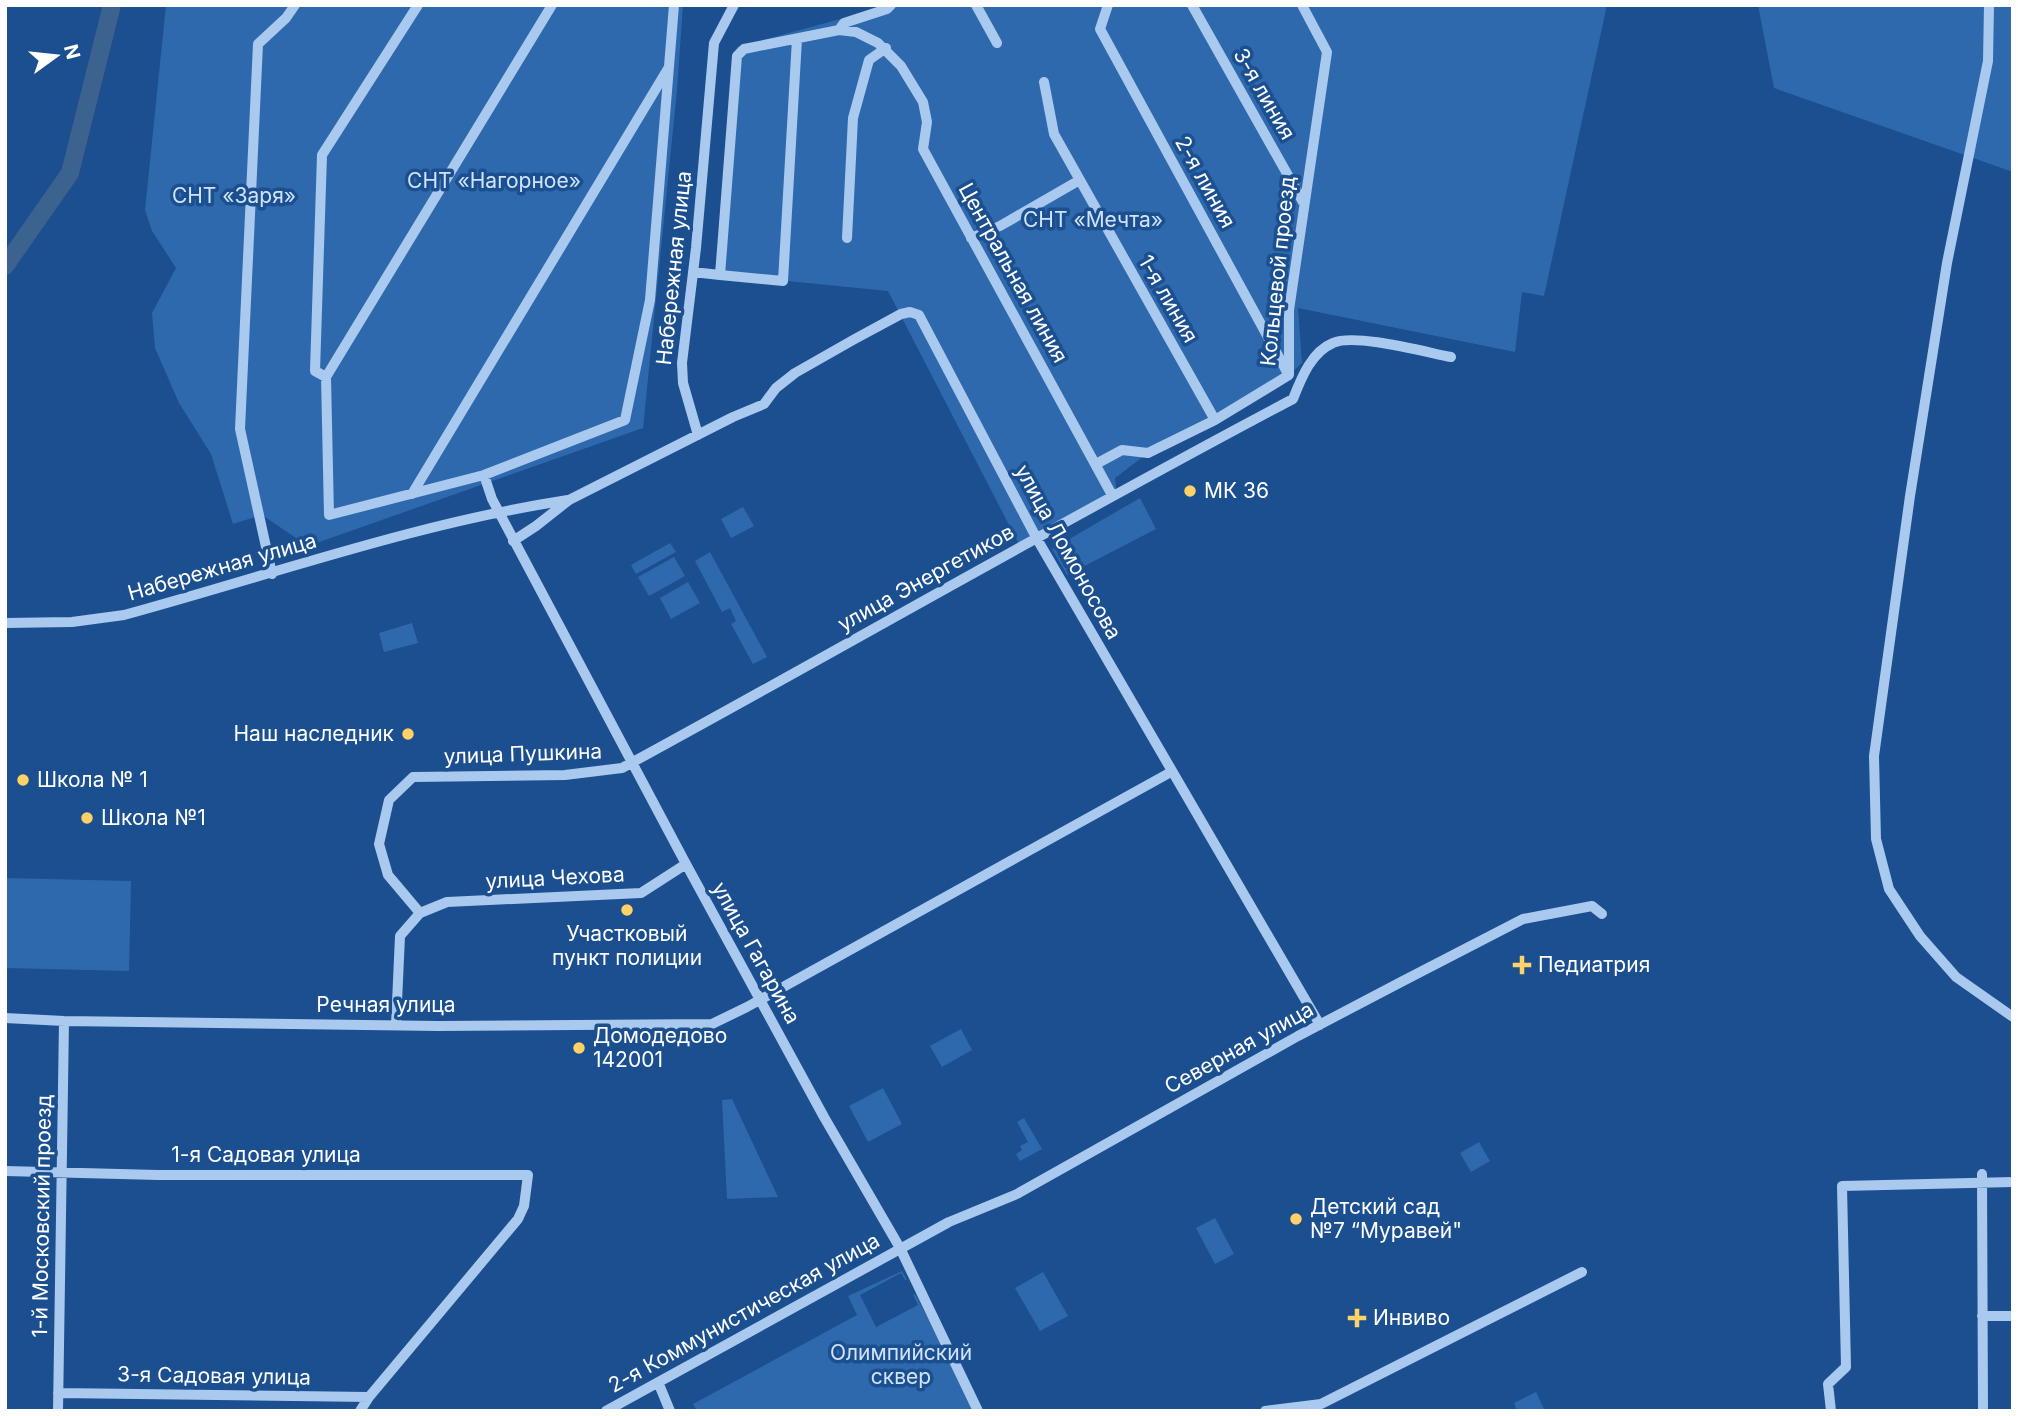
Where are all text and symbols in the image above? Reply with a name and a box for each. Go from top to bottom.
north arrow [21,21,91,91]
text: N [59,42,85,62]
street label: 3-я линия [1228,44,1301,144]
street label: 2-я линия [1170,132,1241,232]
park label: СНТ «Нагорное» [407,168,581,193]
street label: Набережная улица [651,170,696,366]
street label: Кольцевой проезд [1255,175,1300,367]
street label: Центральная линия [954,179,1073,367]
park label: СНТ «Заря» [172,183,296,208]
park label: СНТ «Мечта» [1023,207,1163,232]
street label: 1-я линия [1133,251,1203,347]
street label: улица Ломоносова [1010,460,1127,643]
place label: МК 36 [1204,478,1269,503]
marker: МК 36 [1182,483,1198,499]
street label: улица Энергетиков [833,519,1018,636]
street label: Набережная улица [125,528,319,605]
place label: Наш наследник [233,721,395,746]
marker: Наш наследник [400,726,416,742]
street label: улица Пушкина [443,738,603,769]
place label: Школа № 1 [37,767,148,792]
marker: Школа № 1 [15,772,31,788]
place label: Школа №1 [101,805,206,830]
marker: Школа №1 [79,810,95,826]
street label: улица Чехова [485,861,625,894]
street label: улица Гагарина [707,877,806,1028]
marker: Участковый пункт полиции [619,902,635,918]
place label: Участковый пункт полиции [552,921,702,970]
place label: Педиатрия [1538,952,1650,977]
marker: Педиатрия [1512,955,1532,975]
street label: Речная улица [316,992,456,1017]
street label: Северная улица [1160,996,1317,1099]
place label: Домодедово 142001 [593,1023,727,1072]
marker: Домодедово 142001 [571,1040,587,1056]
street label: 1-й Московский проезд [27,1094,56,1338]
street label: 1-я Садовая улица [171,1142,361,1167]
place label: Детский сад №7 “Муравей" [1310,1194,1462,1243]
marker: Детский сад №7 “Муравей" [1288,1211,1304,1227]
street label: 2-я Коммунистическая улица [604,1227,884,1398]
place label: Инвиво [1373,1305,1450,1330]
marker: Инвиво [1347,1308,1367,1328]
park label: Олимпийский сквер [830,1340,972,1389]
street label: 3-я Садовая улица [117,1361,311,1390]

